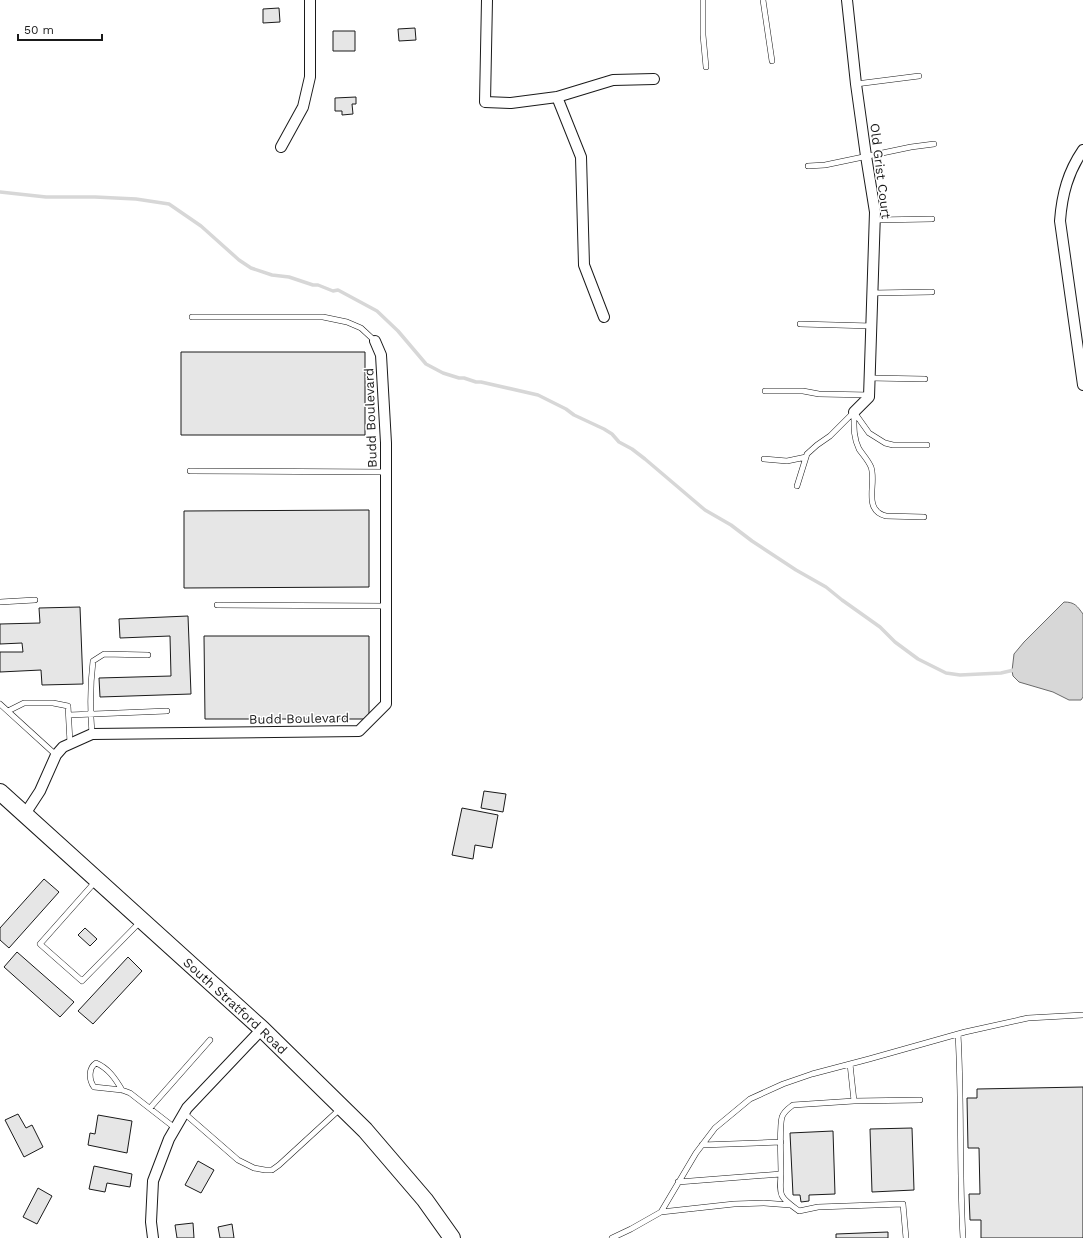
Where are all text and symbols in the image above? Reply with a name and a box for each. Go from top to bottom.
scale bar [18,16,102,42]
text: 50 m [24,23,54,37]
street label: Old Grist Court [867,122,894,220]
street label: Budd Boulevard [361,368,380,468]
street label: Budd Boulevard [249,710,349,727]
street label: South Stratford Road [180,955,290,1057]

